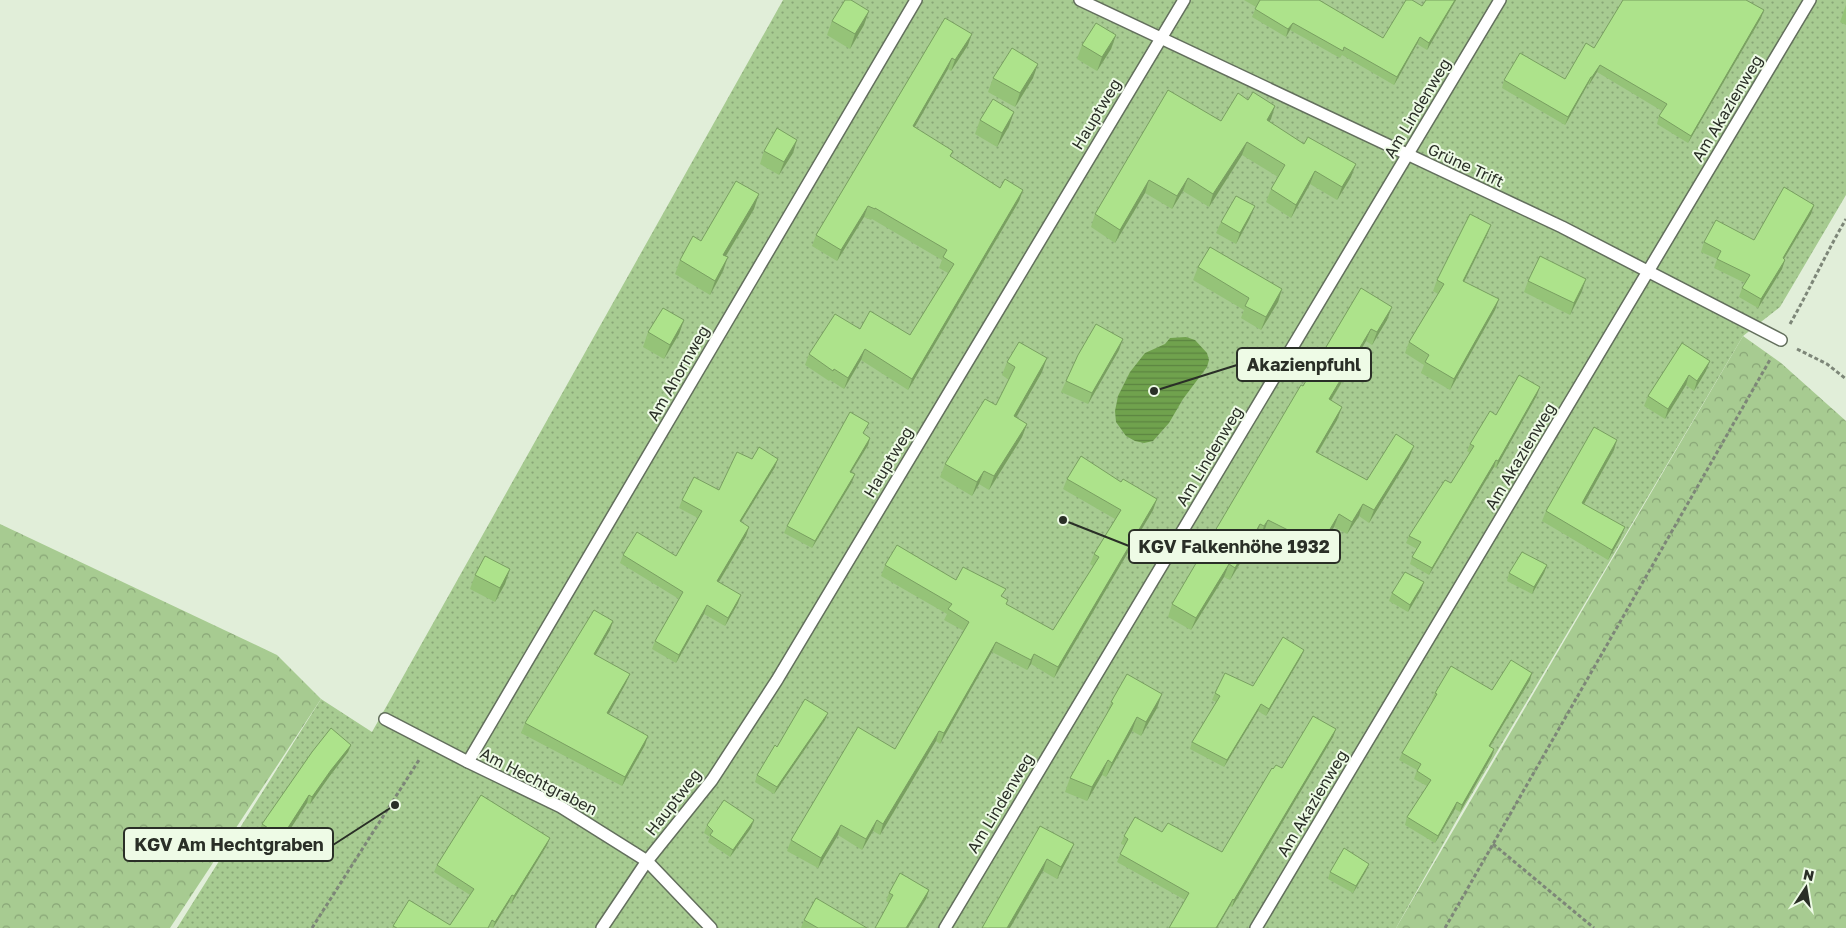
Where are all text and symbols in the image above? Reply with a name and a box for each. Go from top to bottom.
street label: Am Akazienweg [1687,51,1767,165]
street label: Am Lindenweg [1379,54,1455,162]
street label: Hauptweg [1067,75,1125,153]
street label: Grüne Trift [1425,139,1507,191]
street label: Am Ahornweg [643,322,713,424]
callout: Akazienpfuhl [1237,348,1371,381]
text: Akazienpfuhl [1247,353,1361,375]
street label: Am Akazienweg [1480,399,1560,513]
street label: Am Lindenweg [1171,402,1247,510]
street label: Hauptweg [859,423,917,501]
callout: KGV Falkenhöhe 1932 [1129,530,1340,563]
text: KGV Falkenhöhe 1932 [1138,535,1330,557]
street label: Am Hechtgraben [477,743,601,819]
street label: Am Akazienweg [1272,746,1352,860]
street label: Am Lindenweg [962,749,1038,857]
street label: Hauptweg [641,765,705,839]
callout: KGV Am Hechtgraben [124,828,333,861]
text: KGV Am Hechtgraben [134,833,324,855]
north arrow [1781,863,1831,913]
text: N [1802,865,1816,884]

